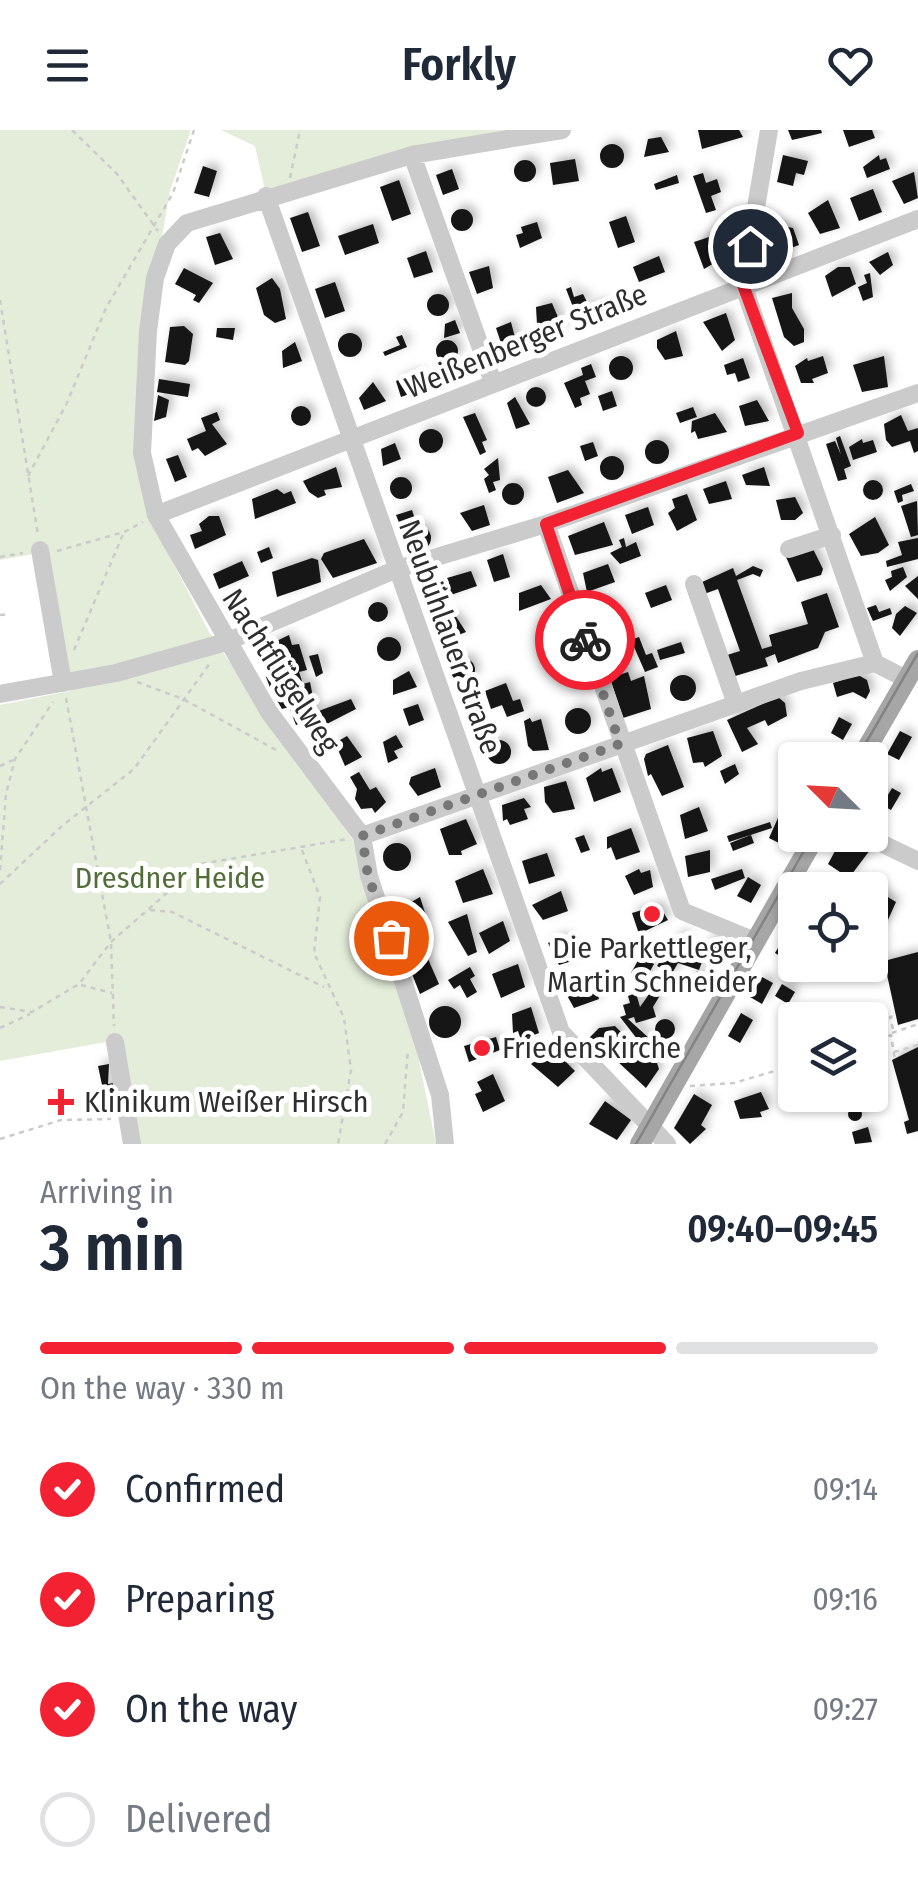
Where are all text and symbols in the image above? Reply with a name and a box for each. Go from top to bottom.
icon: menu [40,38,95,93]
text: Forkly [402,38,516,92]
icon: heart [823,38,878,93]
pin [708,204,793,289]
icon: home [723,219,778,274]
street label: Weißenberger Straße [400,276,652,406]
street label: Neubühlauer Straße [391,515,509,759]
street label: Nachtflügelweg [215,582,348,761]
courier [535,590,635,690]
icon: bike [558,613,613,668]
north arrow [778,742,888,852]
map controls [778,742,888,1112]
park label: Dresdner Heide [75,860,265,896]
button: locate [778,872,888,982]
pin [349,896,434,981]
marker: Die Parkettleger, Martin Schneider [641,903,663,925]
icon: bag [364,911,419,966]
place label: Die Parkettleger, Martin Schneider [547,930,757,1000]
button: layers [778,1002,888,1112]
place label: Friedenskirche [502,1030,681,1066]
marker: Friedenskirche [471,1037,493,1059]
place label: Klinikum Weißer Hirsch [84,1084,369,1120]
marker: Klinikum Weißer Hirsch [48,1089,74,1115]
text: Arriving in [40,1173,174,1211]
text: 09:40–09:45 [687,1206,878,1252]
text: 3 min [40,1209,185,1287]
text: On the way · 330 m [40,1369,285,1407]
icon: check [40,1462,95,1517]
text: Confirmed [125,1466,285,1512]
text: 09:14 [813,1470,878,1508]
icon: check [40,1572,95,1627]
text: Preparing [125,1576,274,1622]
text: 09:16 [812,1580,878,1618]
icon: check [40,1682,95,1737]
text: On the way [125,1686,297,1732]
text: 09:27 [812,1690,878,1728]
text: Delivered [125,1796,272,1842]

